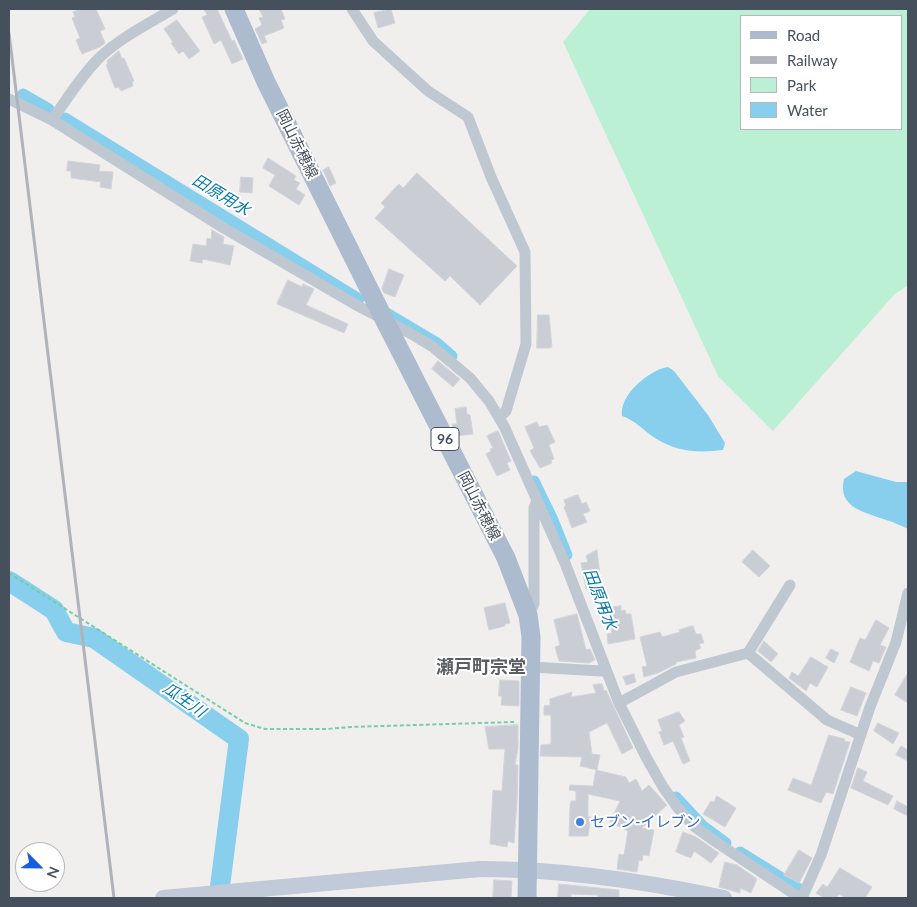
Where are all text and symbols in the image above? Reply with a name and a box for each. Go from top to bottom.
legend [740,15,902,130]
text: Road [787,26,820,44]
text: Railway [787,51,838,69]
text: Park [787,76,816,94]
text: Water [787,101,828,119]
street label: 岡山赤穂線 [272,106,322,182]
water label: 田原用水 [189,170,253,220]
road number: 96 [431,428,459,450]
street label: 岡山赤穂線 [454,469,504,543]
water label: 田原用水 [580,566,620,632]
district label: 瀬戸町宗堂 [436,656,526,678]
water label: 瓜生川 [159,678,209,722]
place label: セブン-イレブン [590,813,701,831]
marker: セブン-イレブン [574,816,586,828]
north arrow [15,842,65,892]
text: N [43,864,63,881]

